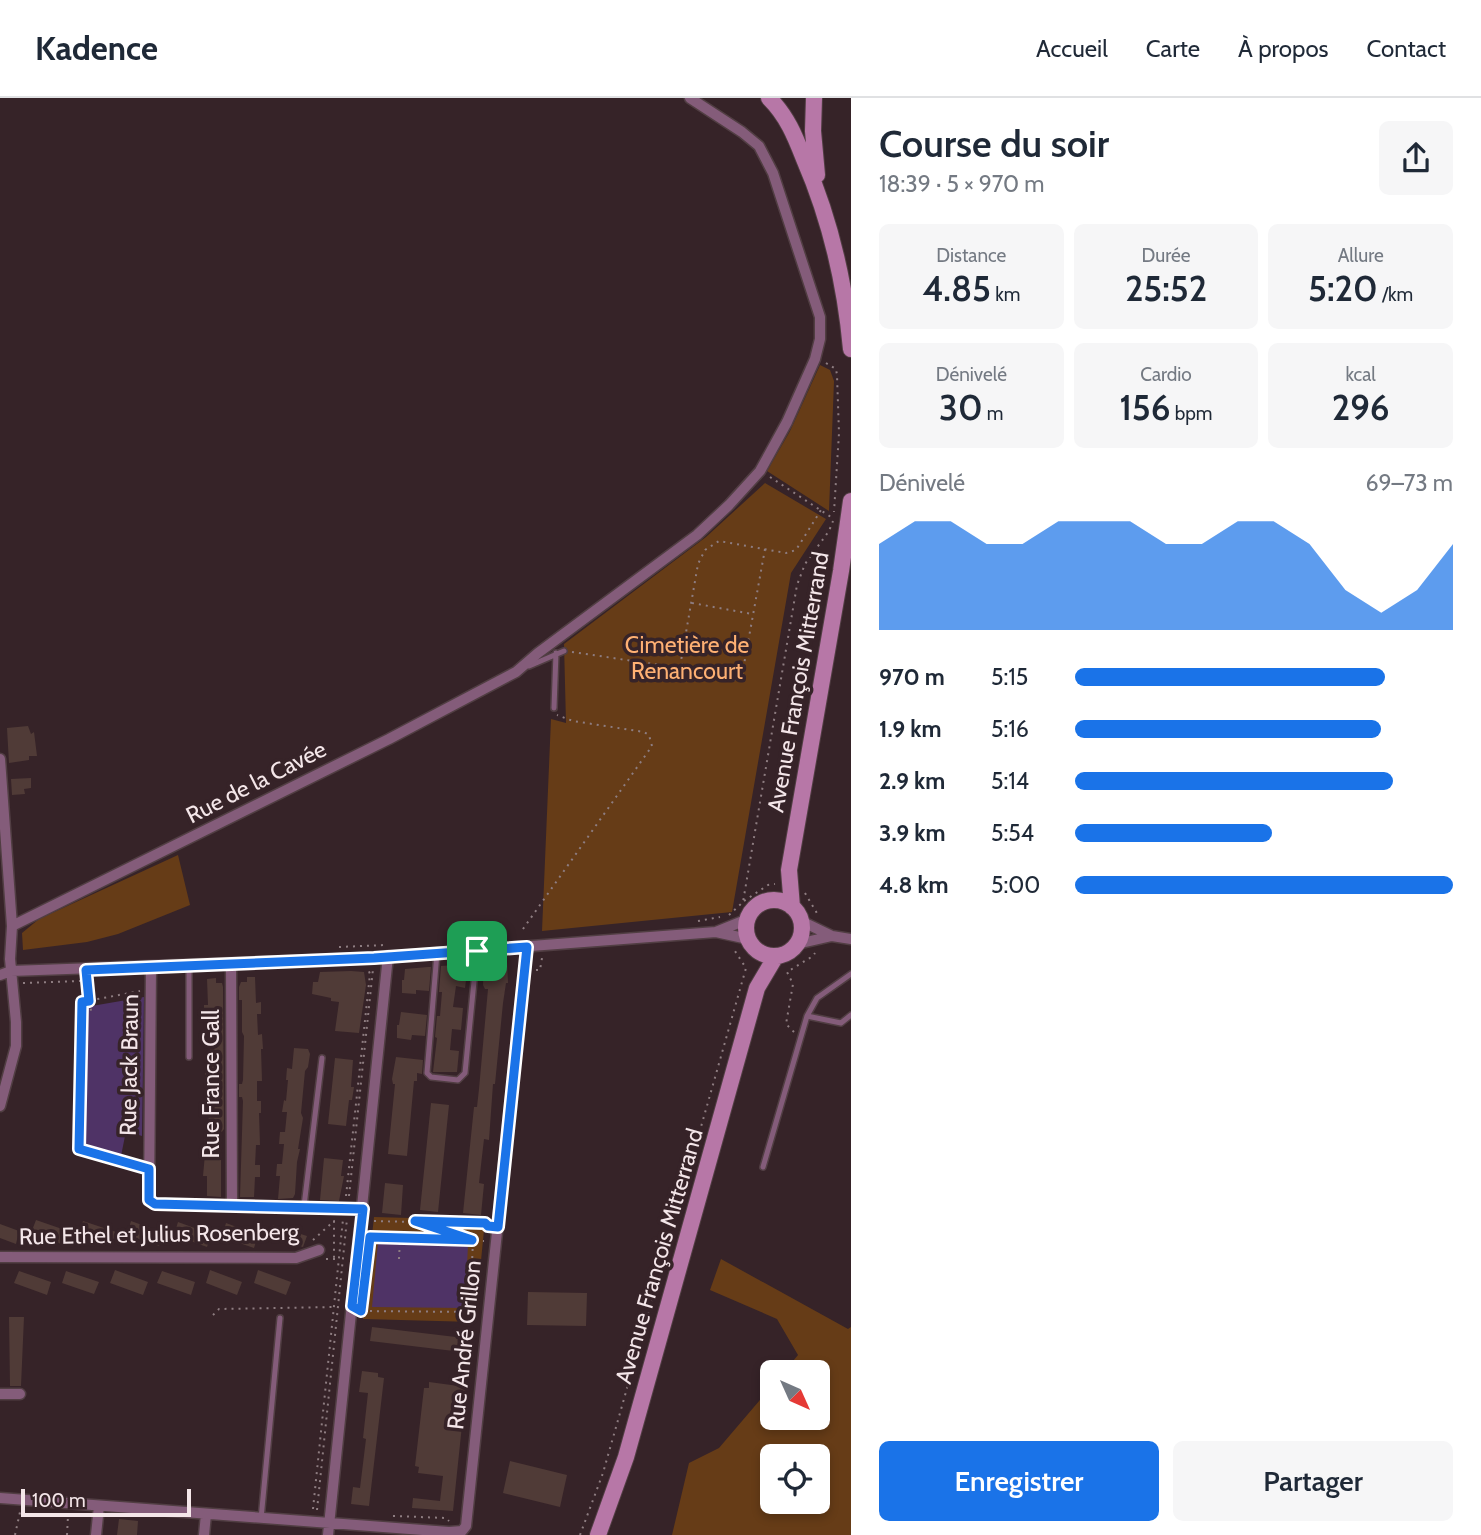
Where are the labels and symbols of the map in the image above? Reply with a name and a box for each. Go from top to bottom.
street label: Avenue François Mitterrand [761,549,835,815]
park label: Cimetière de Renancourt [625,631,750,685]
street label: Rue de la Cavée [181,735,331,829]
pin [447,921,507,981]
street label: Rue Jack Braun [114,994,144,1136]
street label: Rue France Gall [197,1009,225,1159]
street label: Avenue François Mitterrand [609,1125,709,1387]
street label: Rue Ethel et Julius Rosenberg [19,1218,300,1250]
street label: Rue André Grillon [441,1259,487,1431]
north arrow [760,1360,830,1430]
scale bar [21,1486,191,1518]

